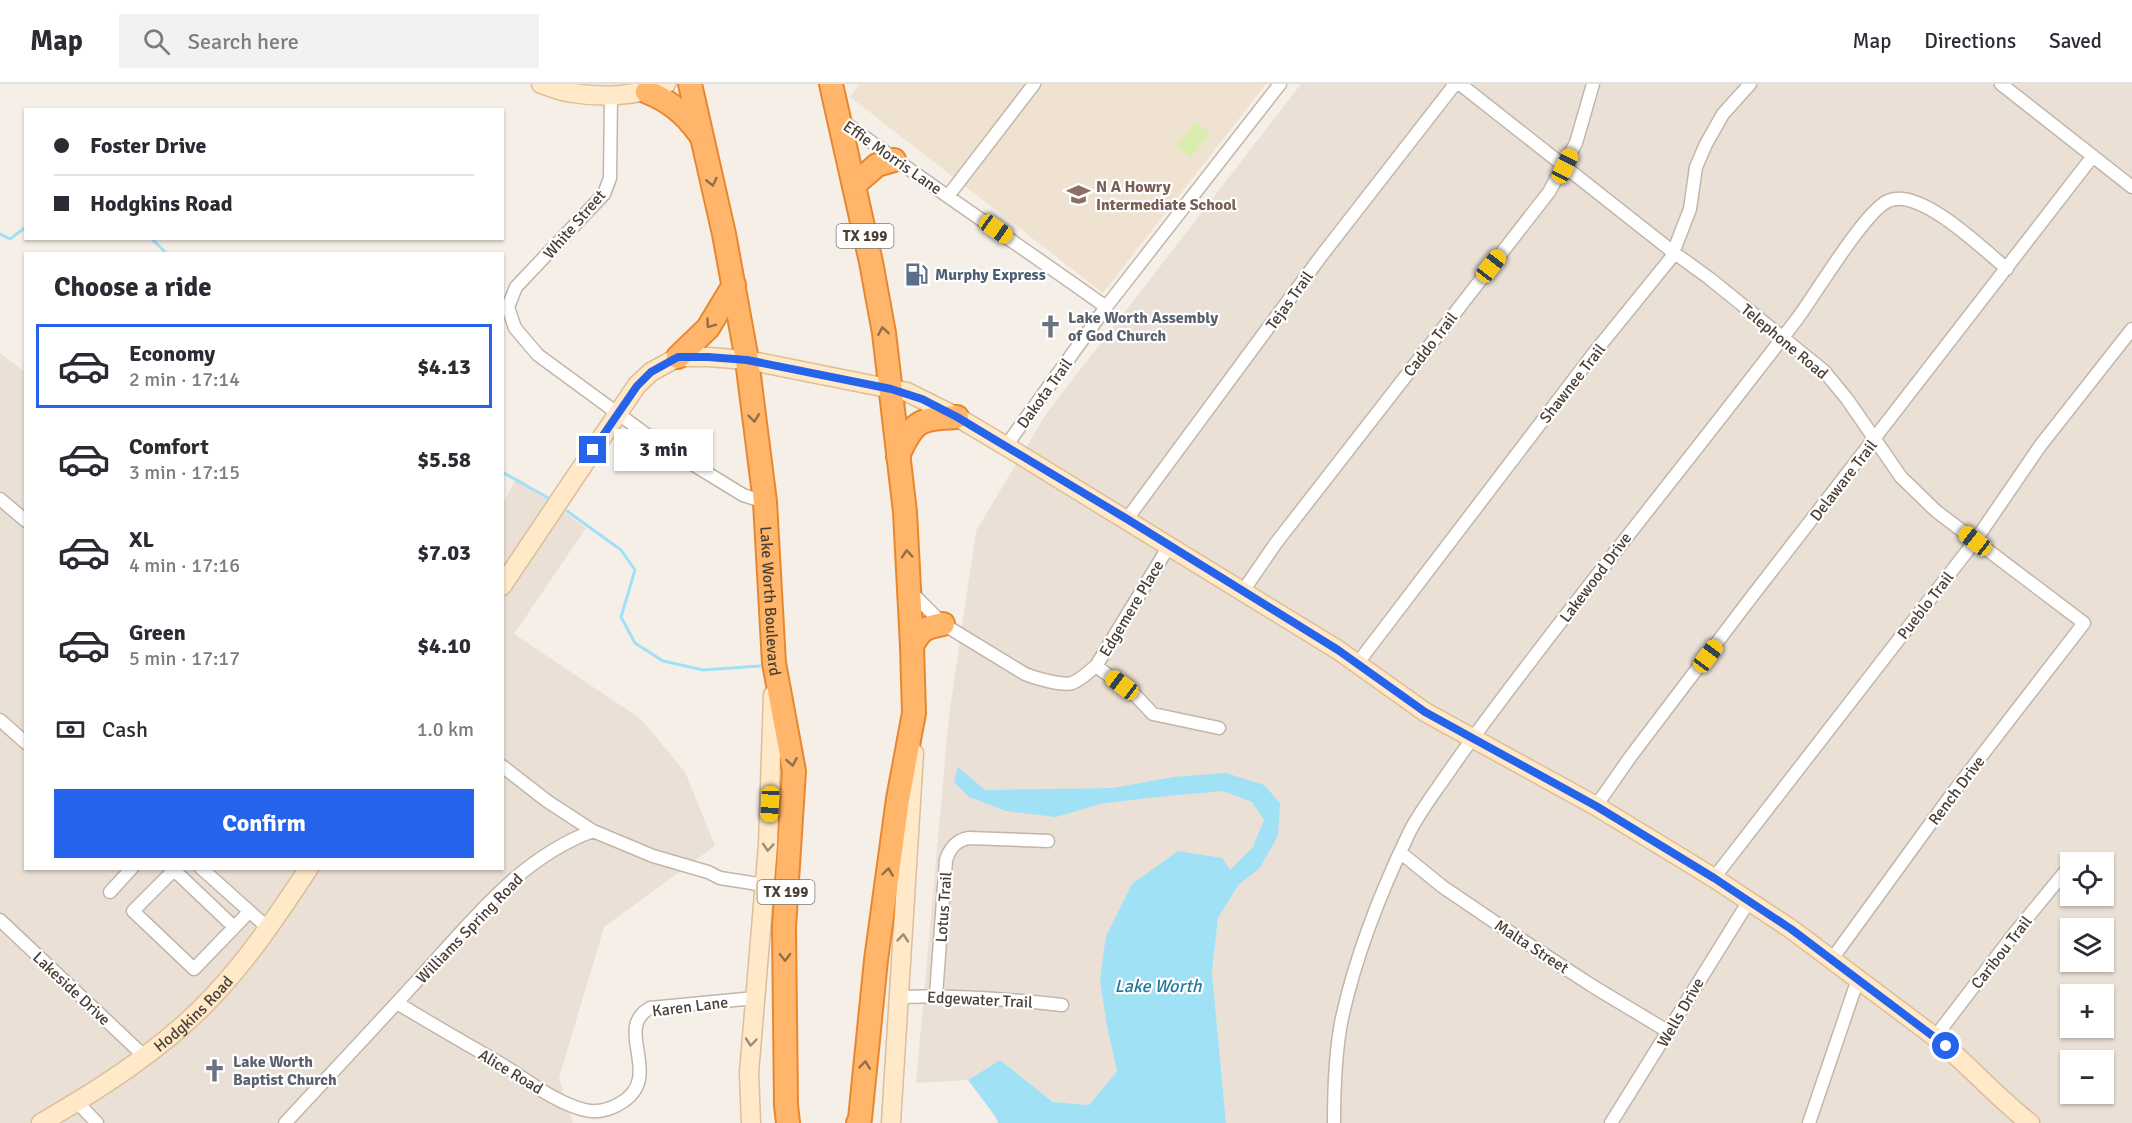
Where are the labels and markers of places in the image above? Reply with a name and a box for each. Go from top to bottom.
place label: N A Howry Intermediate School [1096,177,1237,215]
school or university icon: N A Howry Intermediate School [1065,182,1091,208]
fuel station icon: Murphy Express [904,261,930,287]
place label: Murphy Express [935,265,1046,285]
place label: Lake Worth Assembly of God Church [1068,308,1218,346]
church icon: Lake Worth Assembly of God Church [1037,313,1063,339]
place label: Lake Worth Baptist Church [233,1052,337,1090]
church icon: Lake Worth Baptist Church [202,1057,228,1083]

